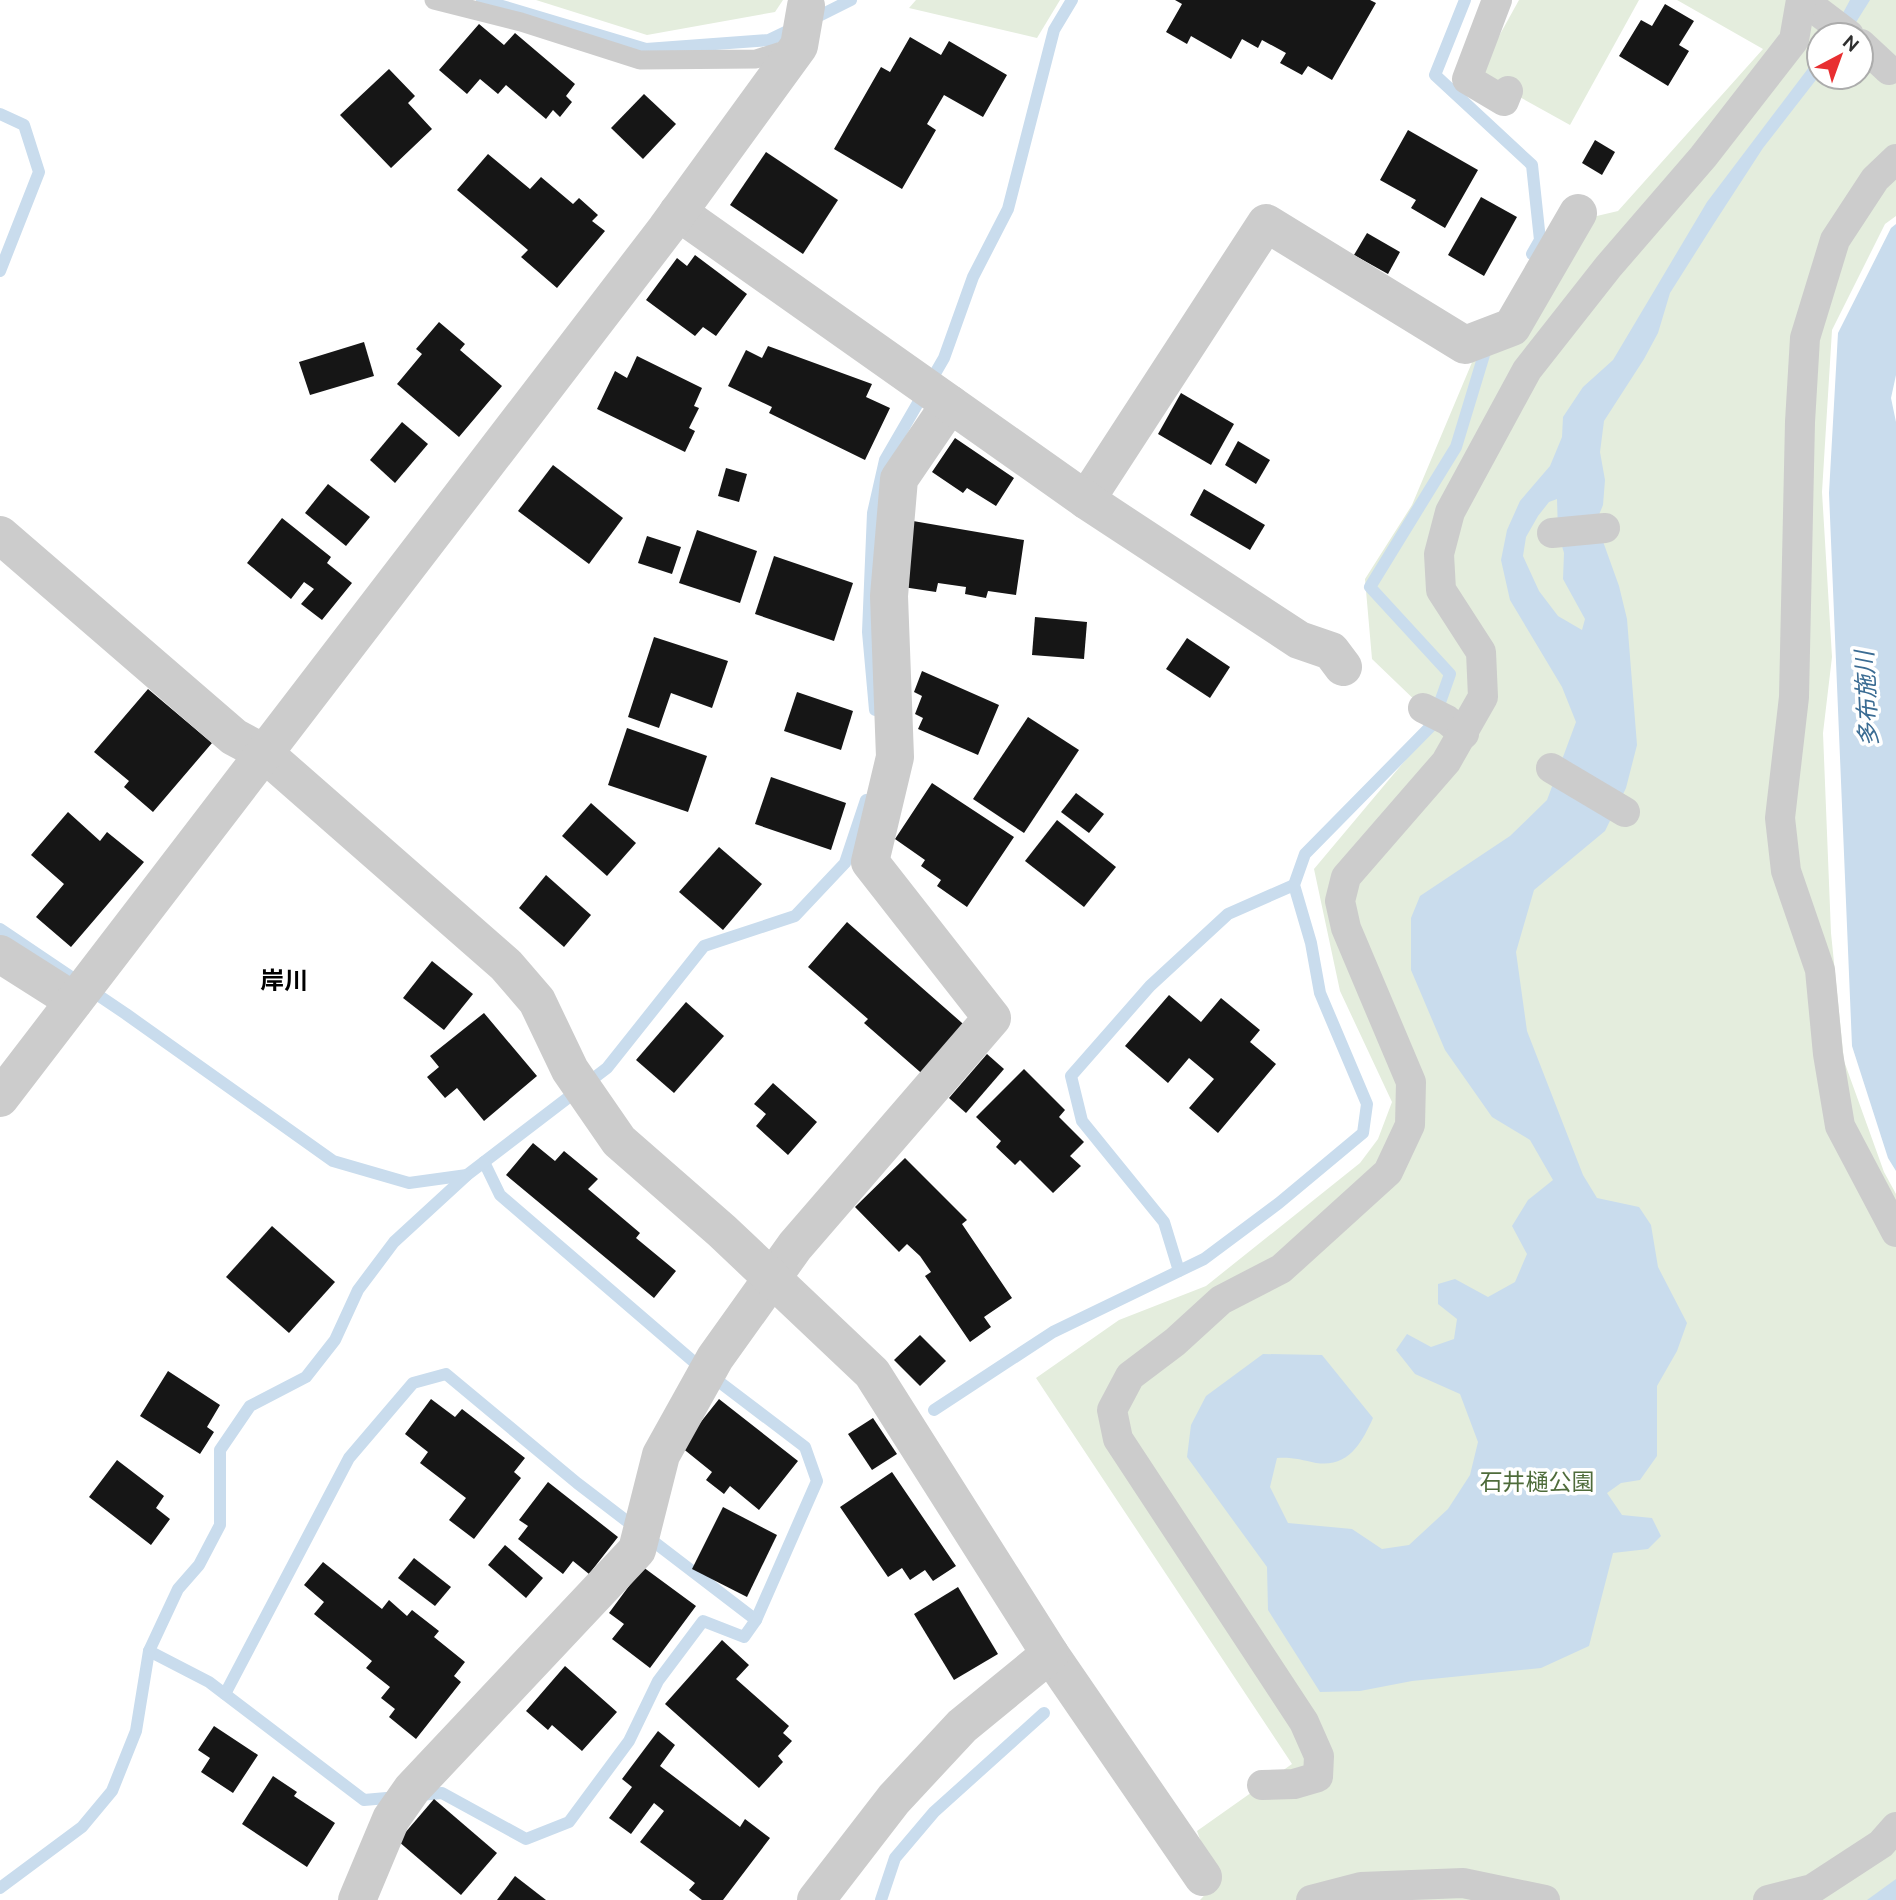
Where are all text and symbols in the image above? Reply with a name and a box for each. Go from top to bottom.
north arrow [1805,21,1875,91]
text: N [1839,30,1864,56]
water label: 多布施川 [1850,647,1882,748]
district label: 岸川 [260,967,308,994]
park label: 石井樋公園 [1480,1469,1595,1494]

